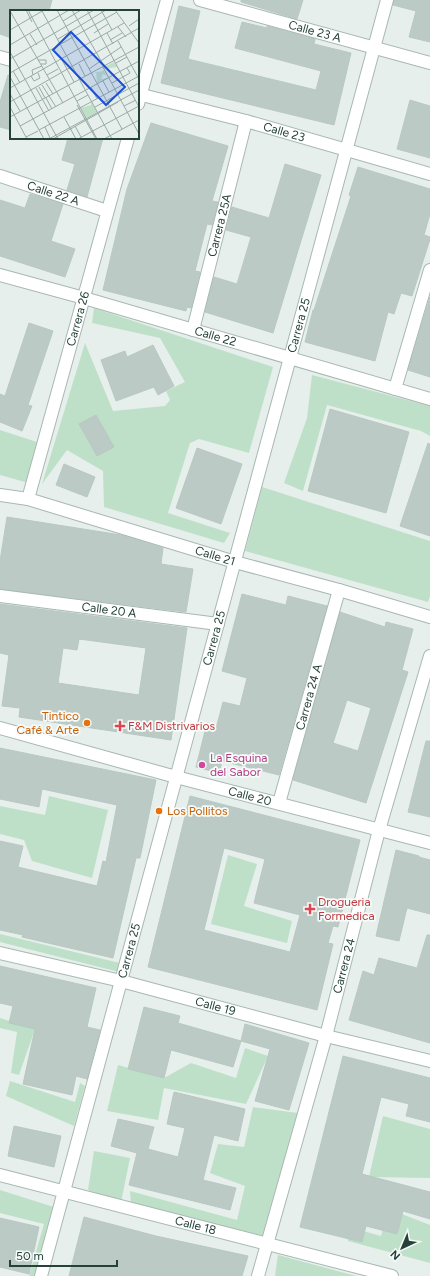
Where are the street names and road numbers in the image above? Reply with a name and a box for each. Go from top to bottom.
street label: Calle 23 A [287,18,343,45]
street label: Calle 23 [262,119,307,145]
street label: Calle 22 A [25,178,81,208]
street label: Carrera 25A [205,192,234,258]
street label: Carrera 26 [64,290,92,348]
street label: Carrera 25 [285,296,313,354]
street label: Calle 22 [193,324,238,349]
street label: Calle 21 [193,543,237,569]
street label: Calle 20 A [81,600,137,620]
street label: Carrera 25 [200,609,228,667]
street label: Carrera 24 A [293,663,325,732]
street label: Calle 20 [227,784,273,809]
street label: Carrera 25 [115,922,143,980]
street label: Carrera 24 [330,936,358,995]
street label: Calle 19 [194,994,237,1019]
street label: Calle 18 [174,1213,218,1237]

